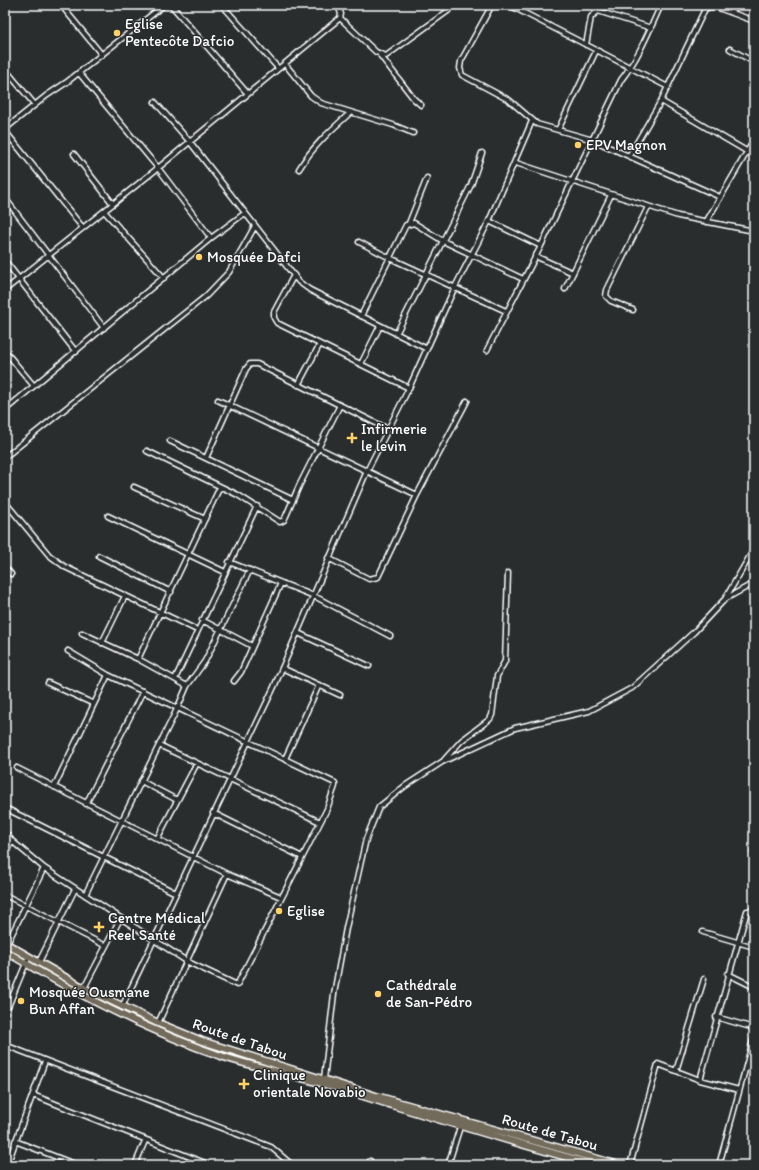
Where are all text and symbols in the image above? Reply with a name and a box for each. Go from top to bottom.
place label: Eglise Pentecôte Dafcio [125,15,234,50]
marker: Eglise Pentecôte Dafcio [112,28,122,38]
place label: EPV Magnon [586,136,667,154]
marker: EPV Magnon [573,140,583,150]
place label: Mosquée Dafci [207,248,301,266]
marker: Mosquée Dafci [194,252,204,262]
place label: Infirmerie le levin [361,420,427,455]
marker: Infirmerie le levin [346,432,358,444]
place label: Eglise [287,902,325,920]
marker: Eglise [274,906,284,916]
place label: Centre Médical Reel Santé [108,909,206,944]
marker: Centre Médical Reel Santé [93,921,105,933]
place label: Cathédrale de San-Pédro [386,976,472,1011]
place label: Mosquée Ousmane Bun Affan [29,983,150,1018]
marker: Cathédrale de San-Pédro [373,989,383,999]
marker: Mosquée Ousmane Bun Affan [16,996,26,1006]
street label: Route de Tabou [190,1014,290,1064]
place label: Clinique orientale Novabio [253,1066,366,1101]
marker: Clinique orientale Novabio [238,1078,250,1090]
street label: Route de Tabou [500,1110,600,1154]

